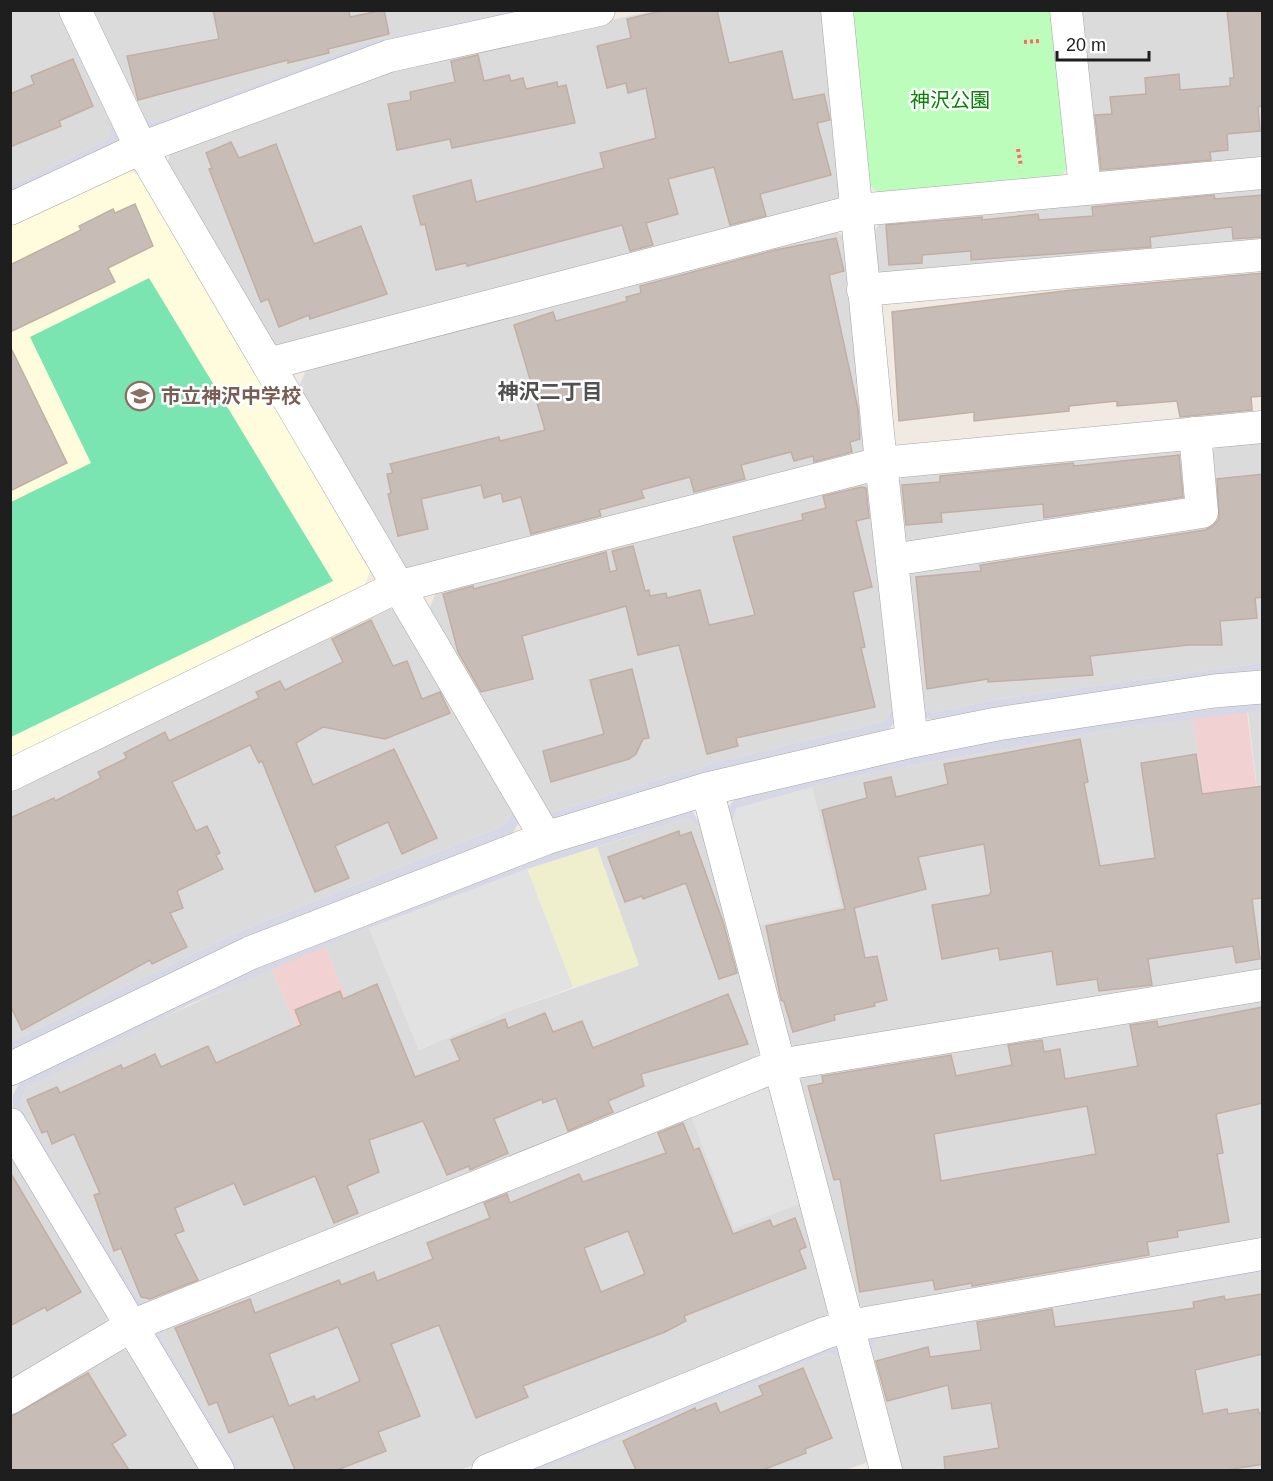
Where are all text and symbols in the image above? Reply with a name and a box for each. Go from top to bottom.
scale bar [1057,24,1148,62]
text: 20 m [1066,35,1106,55]
park label: 神沢公園 [910,89,990,111]
school or university icon: 市立神沢中学校 [124,380,156,412]
district label: 神沢二丁目 [498,380,603,403]
place label: 市立神沢中学校 [161,385,301,407]

